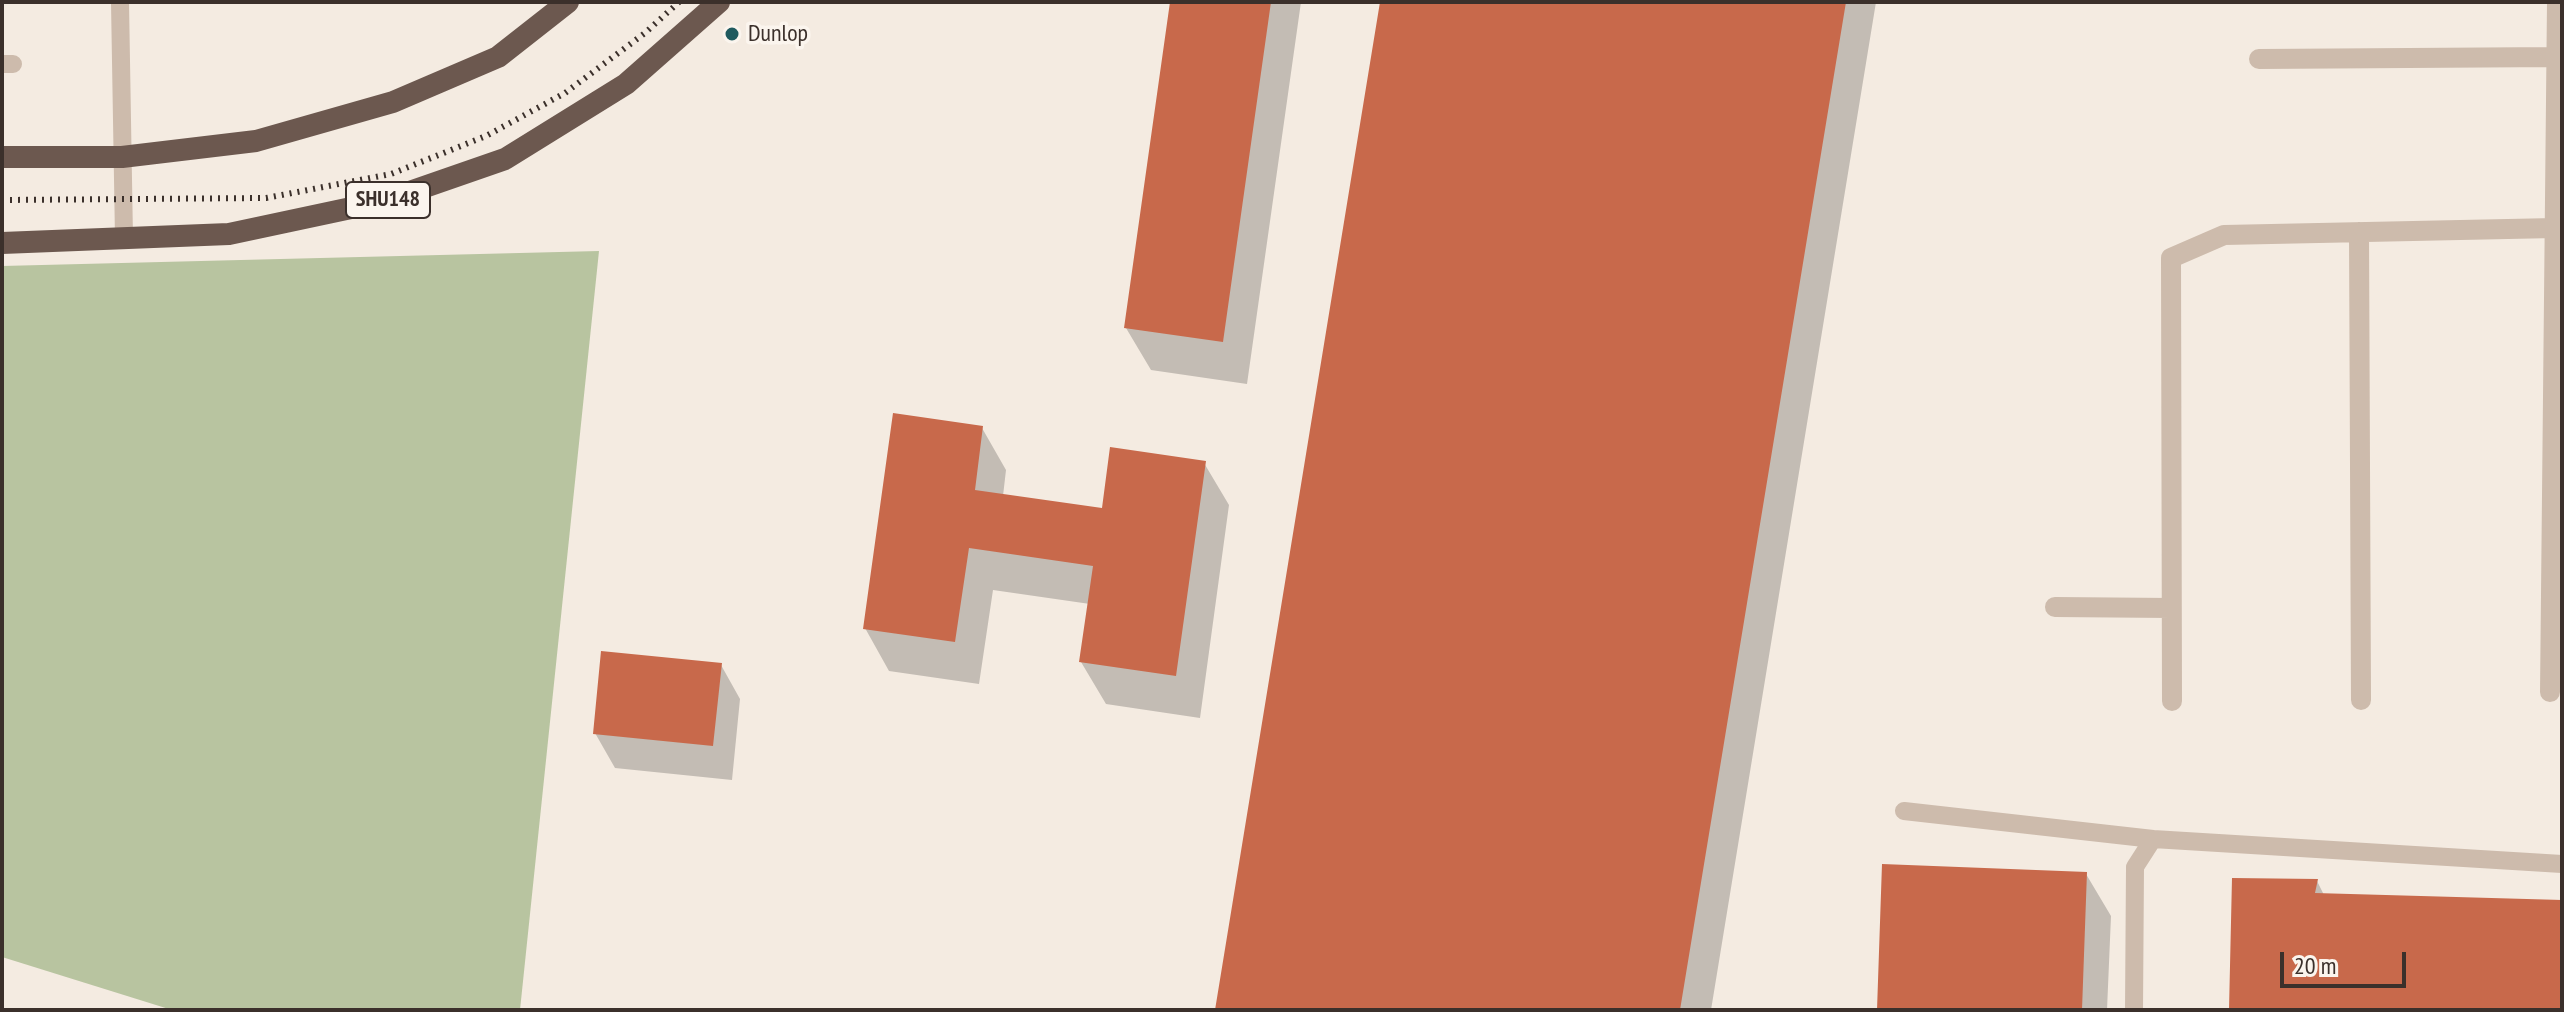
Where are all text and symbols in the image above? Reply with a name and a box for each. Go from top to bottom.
place label: Dunlop [748,20,808,48]
marker: Dunlop [723,25,741,43]
road number: SHU148 [346,182,430,218]
scale bar [2284,936,2410,986]
text: 20 m [2294,950,2336,981]

